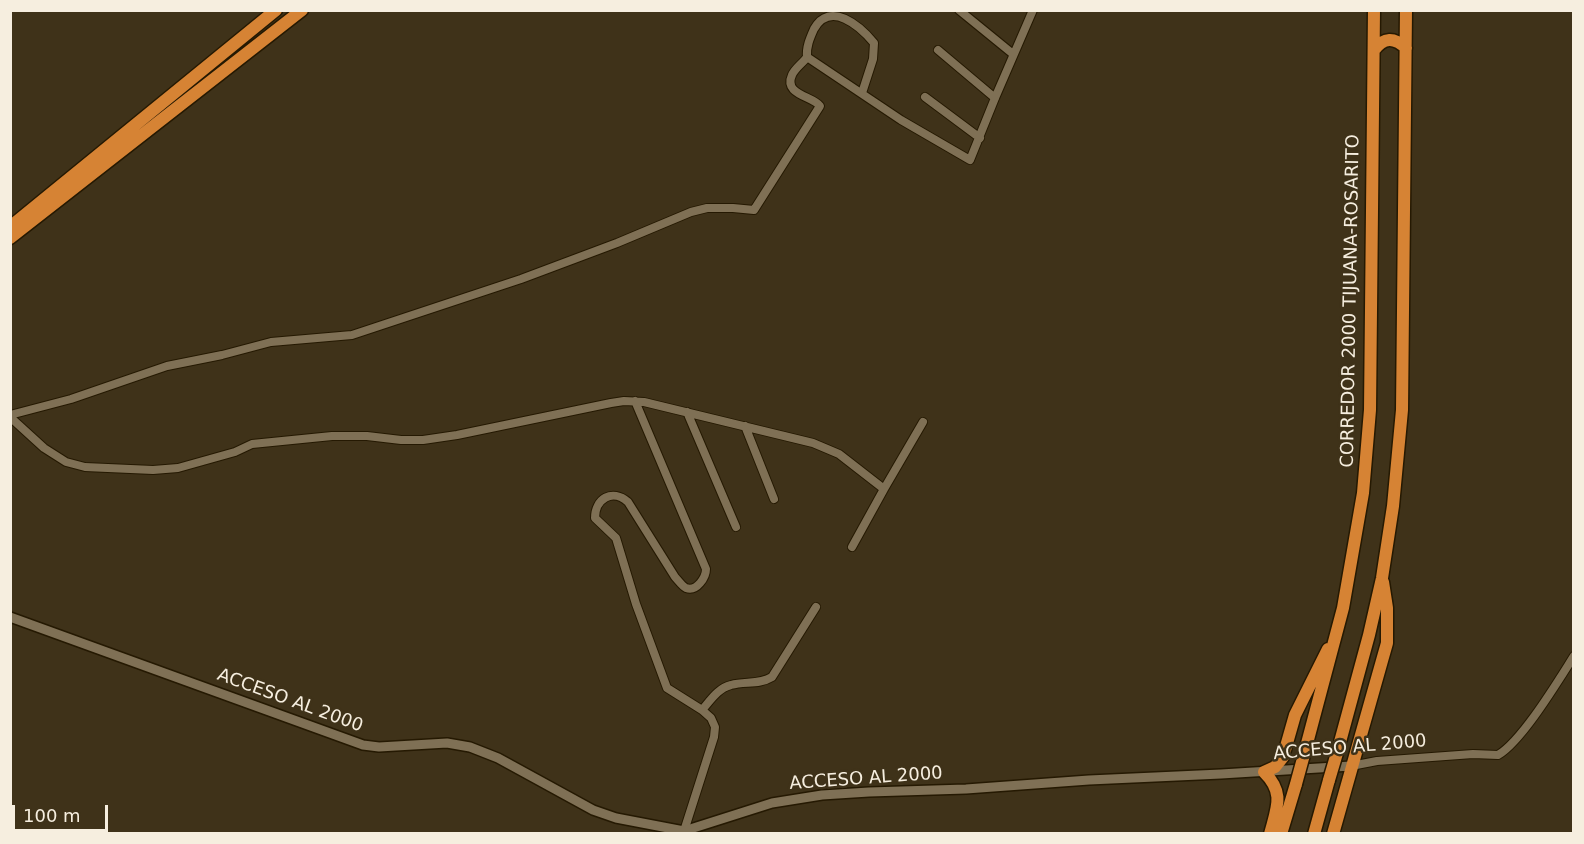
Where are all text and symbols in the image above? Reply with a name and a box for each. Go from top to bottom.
street label: CORREDOR 2000 TIJUANA-ROSARITO [1337,134,1365,468]
street label: ACCESO AL 2000 [214,665,366,737]
street label: ACCESO AL 2000 [1273,731,1427,765]
street label: ACCESO AL 2000 [789,763,943,795]
scale bar [15,793,111,831]
text: 100 m [23,805,81,826]

